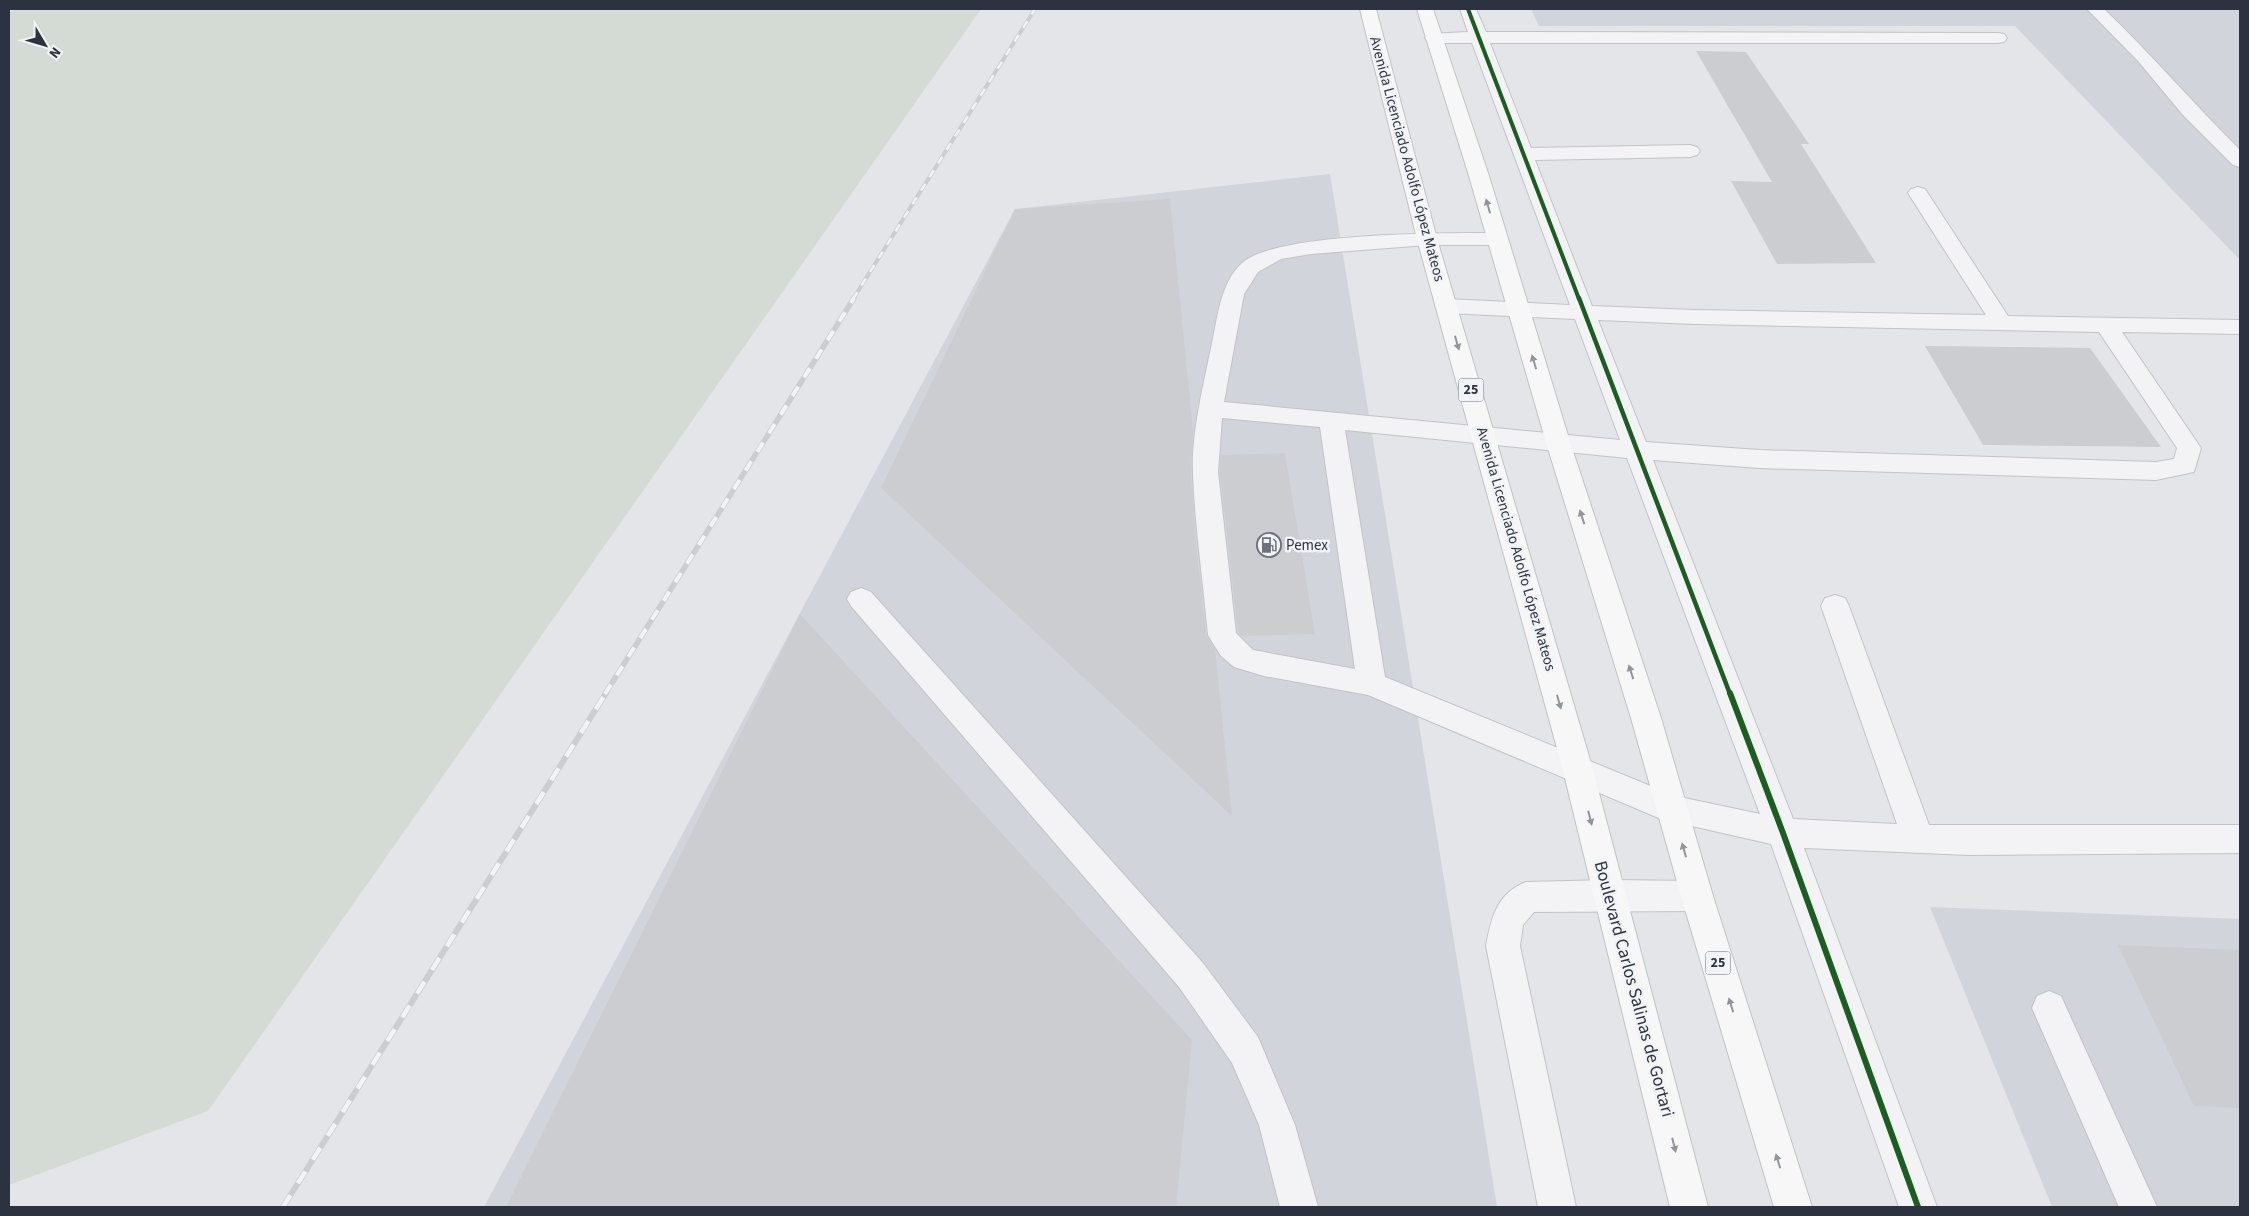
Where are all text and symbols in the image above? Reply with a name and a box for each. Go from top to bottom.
north arrow [20,20,70,70]
street label: Avenida Licenciado Adolfo López Mateos [1364,34,1450,284]
text: N [44,43,65,62]
one-way arrow [1483,198,1491,213]
one-way arrow [1453,336,1461,351]
one-way arrow [1530,354,1538,369]
road number: 25 [1458,378,1484,402]
street label: Avenida Licenciado Adolfo López Mateos [1471,424,1561,674]
one-way arrow [1578,509,1586,524]
fuel station icon: Pemex [1256,532,1282,558]
place label: Pemex [1286,535,1328,556]
one-way arrow [1627,664,1635,679]
one-way arrow [1555,694,1563,709]
one-way arrow [1586,810,1594,825]
one-way arrow [1679,842,1687,857]
street label: Boulevard Carlos Salinas de Gortari [1588,858,1680,1120]
road number: 25 [1706,951,1730,974]
one-way arrow [1726,998,1734,1013]
one-way arrow [1670,1137,1678,1152]
one-way arrow [1774,1153,1782,1168]

